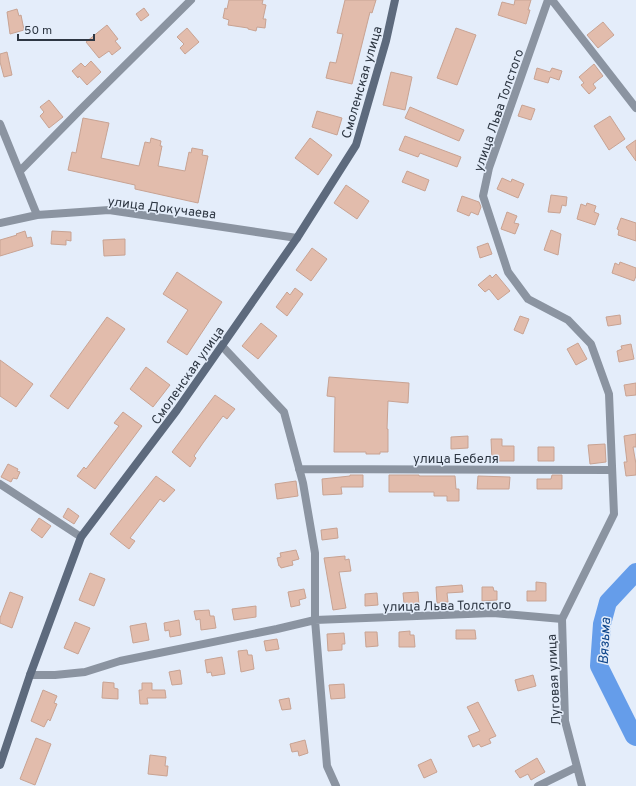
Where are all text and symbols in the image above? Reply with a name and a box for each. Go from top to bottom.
scale bar [18,16,94,42]
text: 50 m [24,23,52,39]
street label: Смоленская улица [339,25,387,141]
street label: улица Льва Толстого [471,47,528,174]
street label: улица Докучаева [107,194,217,224]
street label: Смоленская улица [149,324,228,428]
street label: улица Бебеля [413,452,499,468]
street label: улица Льва Толстого [383,598,511,616]
water label: Вязьма [596,616,615,665]
street label: Луговая улица [545,634,565,726]

